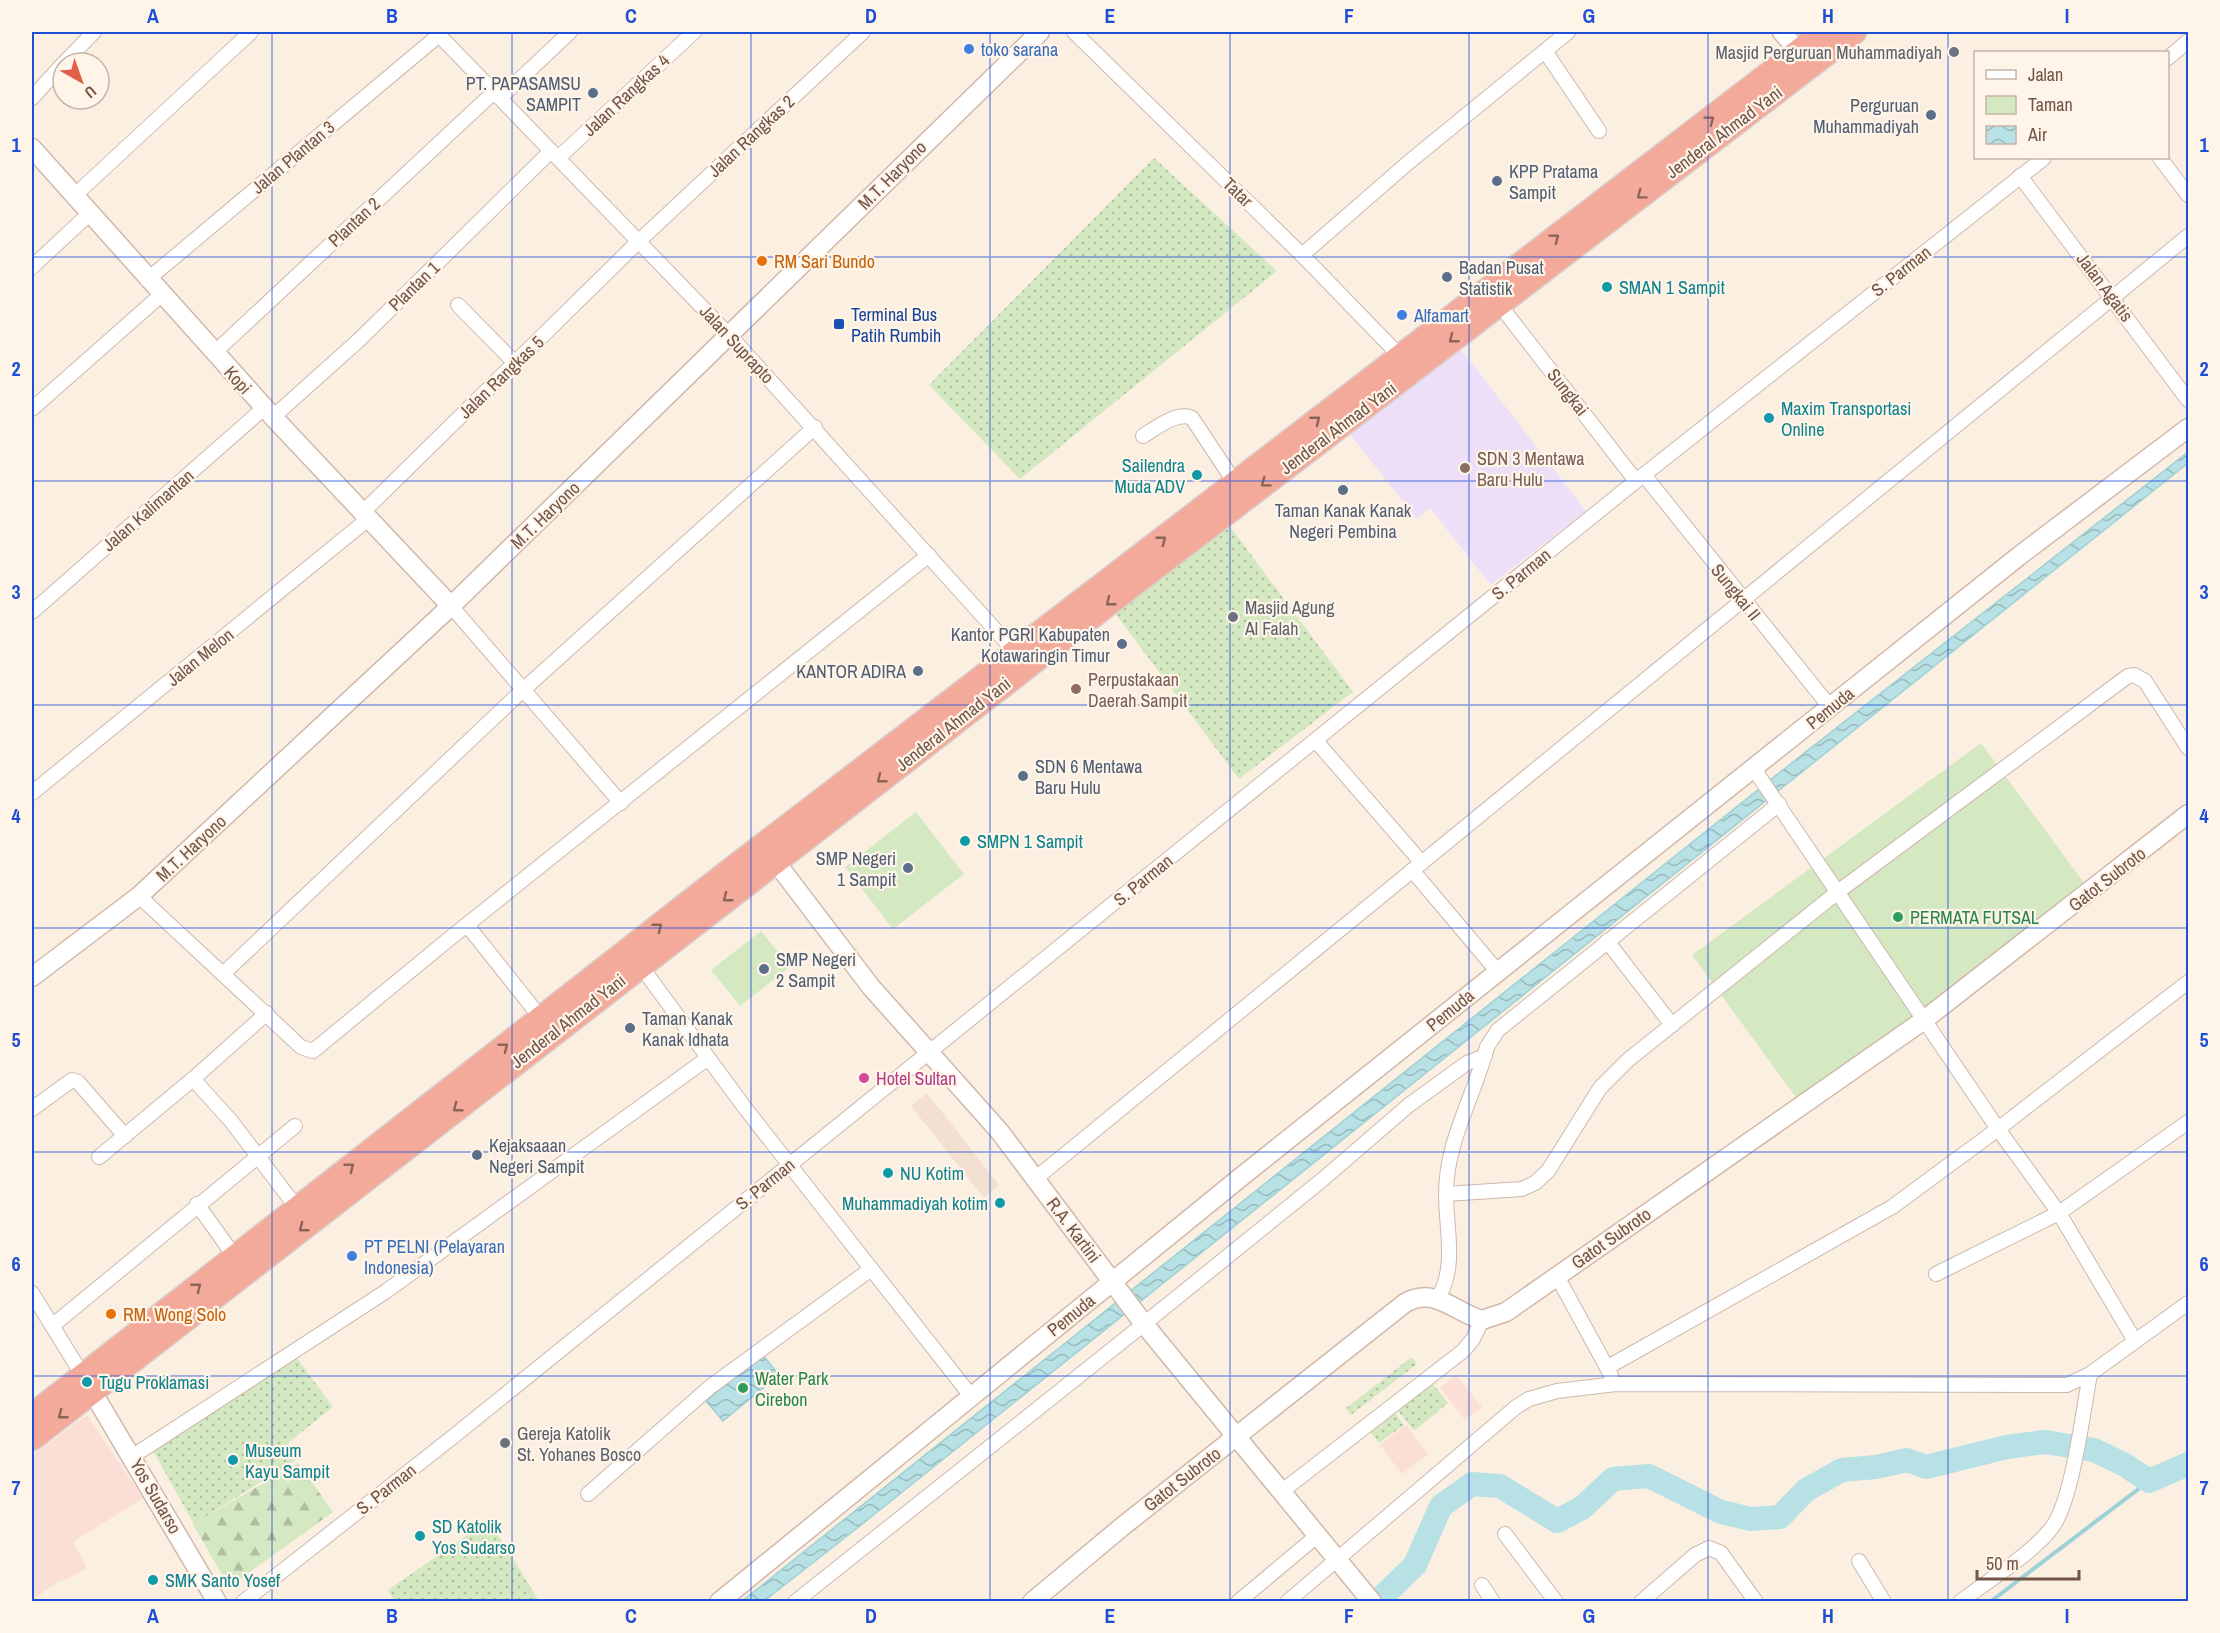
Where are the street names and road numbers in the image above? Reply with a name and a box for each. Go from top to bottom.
street label: Jalan Rangkas 4 [577,48,675,142]
street label: Jenderal Ahmad Yani [1661,80,1787,184]
street label: Jalan Rangkas 2 [702,89,800,183]
street label: Jalan Plantan 3 [246,115,340,199]
street label: M.T. Haryono [852,135,932,215]
street label: Tatar [1217,172,1259,213]
street label: Plantan 2 [323,192,385,252]
street label: S. Parman [1866,240,1936,302]
street label: Jalan Agatis [2071,247,2139,327]
street label: Plantan 1 [383,255,446,317]
street label: Jalan Suprapto [694,299,780,389]
street label: Jalan Rangkas 5 [453,330,549,424]
street label: Kopi [219,360,257,400]
street label: Sungkai [1541,363,1595,421]
street label: Jenderal Ahmad Yani [1275,376,1401,480]
street label: Jalan Kalimantan [97,463,199,557]
street label: M.T. Haryono [505,476,585,554]
street label: S. Parman [1486,542,1556,606]
street label: Sungkai II [1705,558,1767,626]
street label: Jalan Melon [161,622,239,692]
street label: Jenderal Ahmad Yani [890,671,1016,777]
street label: Pemuda [1801,681,1859,735]
street label: M.T. Haryono [150,809,232,887]
street label: Gatot Subroto [2063,841,2151,917]
street label: S. Parman [1108,848,1178,912]
street label: Jenderal Ahmad Yani [505,968,631,1074]
street label: Pemuda [1421,983,1479,1037]
street label: S. Parman [730,1152,800,1216]
street label: R.A. Kartini [1041,1192,1107,1268]
street label: Gatot Subroto [1566,1201,1656,1275]
street label: Pemuda [1042,1288,1100,1342]
street label: Gatot Subroto [1138,1441,1226,1517]
street label: Yos Sudarso [124,1454,188,1538]
street label: S. Parman [351,1458,421,1520]

